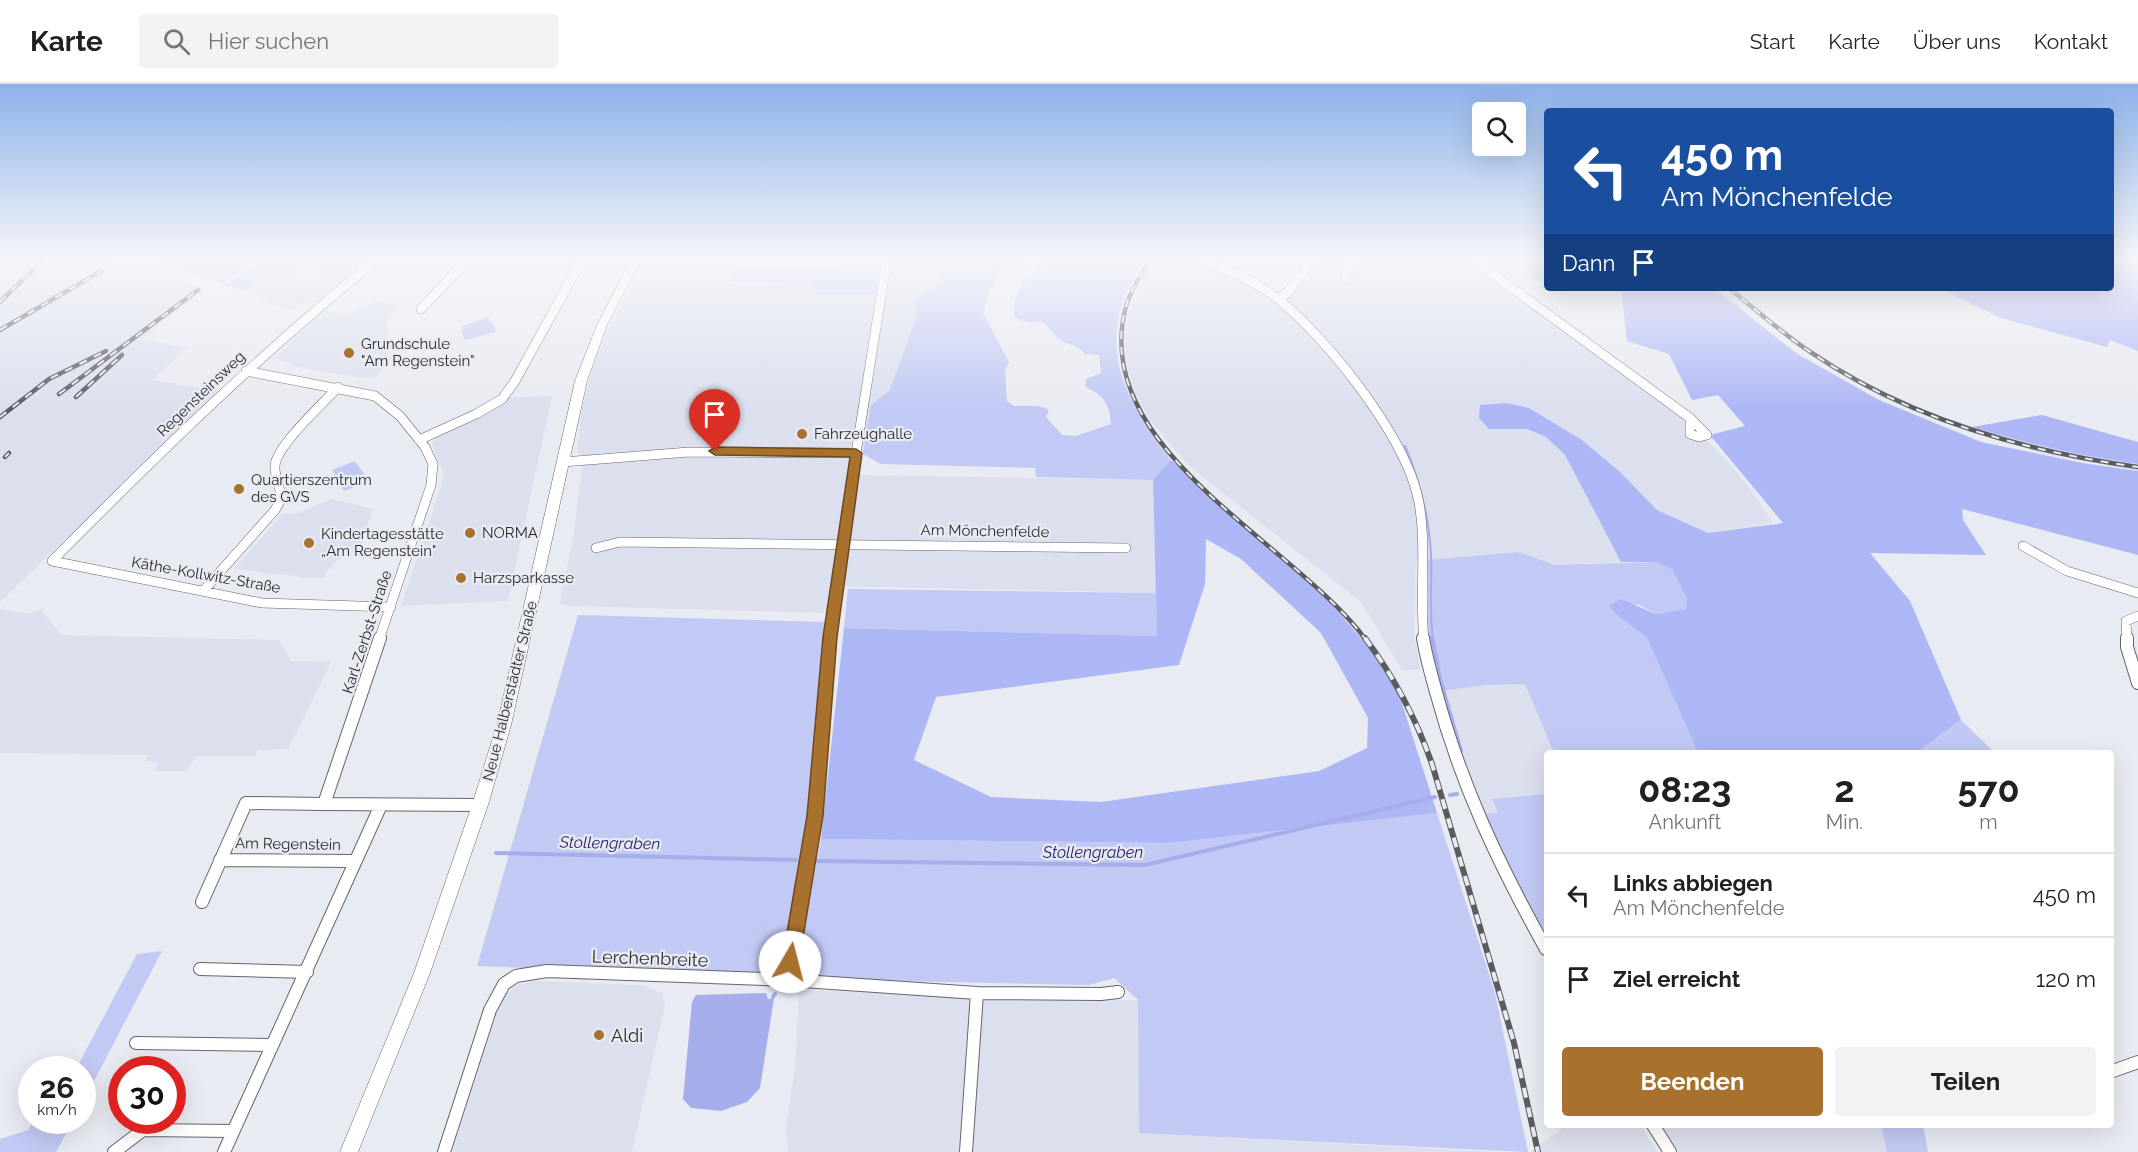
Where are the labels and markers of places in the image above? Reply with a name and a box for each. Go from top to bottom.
place label: Grundschule "Am Regenstein" [361,335,475,370]
marker: Grundschule "Am Regenstein" [342,346,356,360]
pin [689,389,740,451]
place label: Fahrzeughalle [814,425,912,443]
marker: Fahrzeughalle [795,427,809,441]
place label: Quartierszentrum des GVS [251,471,372,506]
marker: Quartierszentrum des GVS [232,482,246,496]
place label: NORMA [482,524,538,542]
place label: Kindertagesstätte „Am Regenstein" [321,525,444,560]
marker: NORMA [463,526,477,540]
marker: Kindertagesstätte „Am Regenstein" [302,536,316,550]
place label: Harzsparkasse [473,569,574,587]
marker: Harzsparkasse [454,571,468,585]
place label: Aldi [611,1025,643,1046]
marker: Aldi [592,1028,606,1042]

